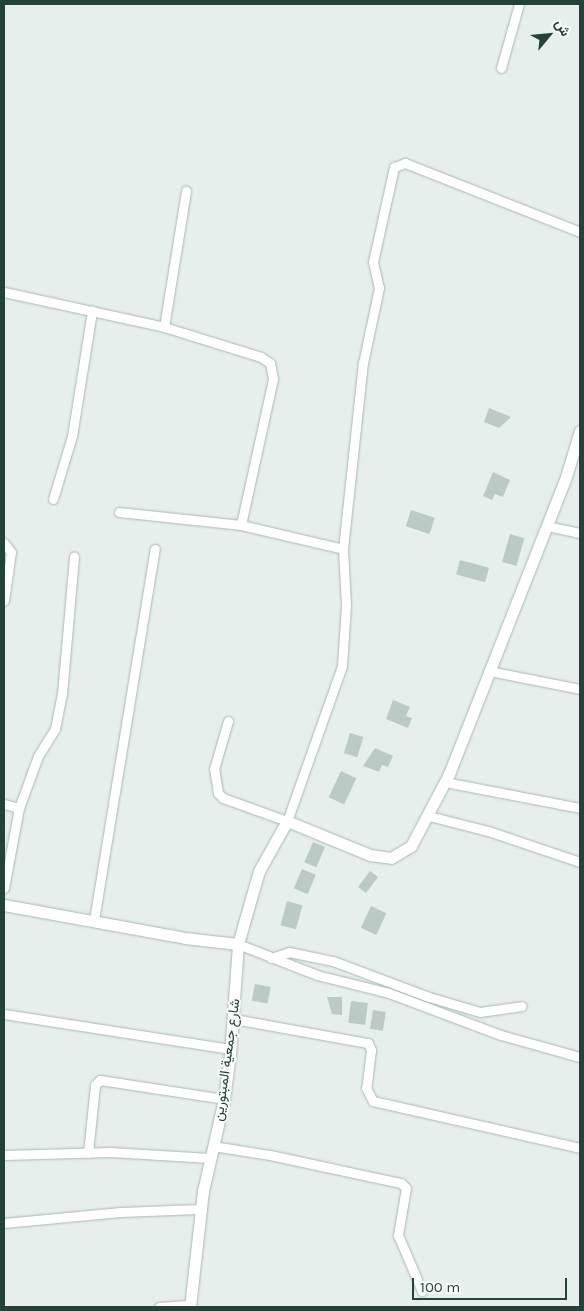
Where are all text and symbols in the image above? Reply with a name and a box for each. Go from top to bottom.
north arrow [524,10,574,60]
text: ش [551,16,574,39]
street label: شارع جمعية المبتورين [210,998,244,1122]
scale bar [414,1268,569,1300]
text: 100 m [420,1278,460,1296]

